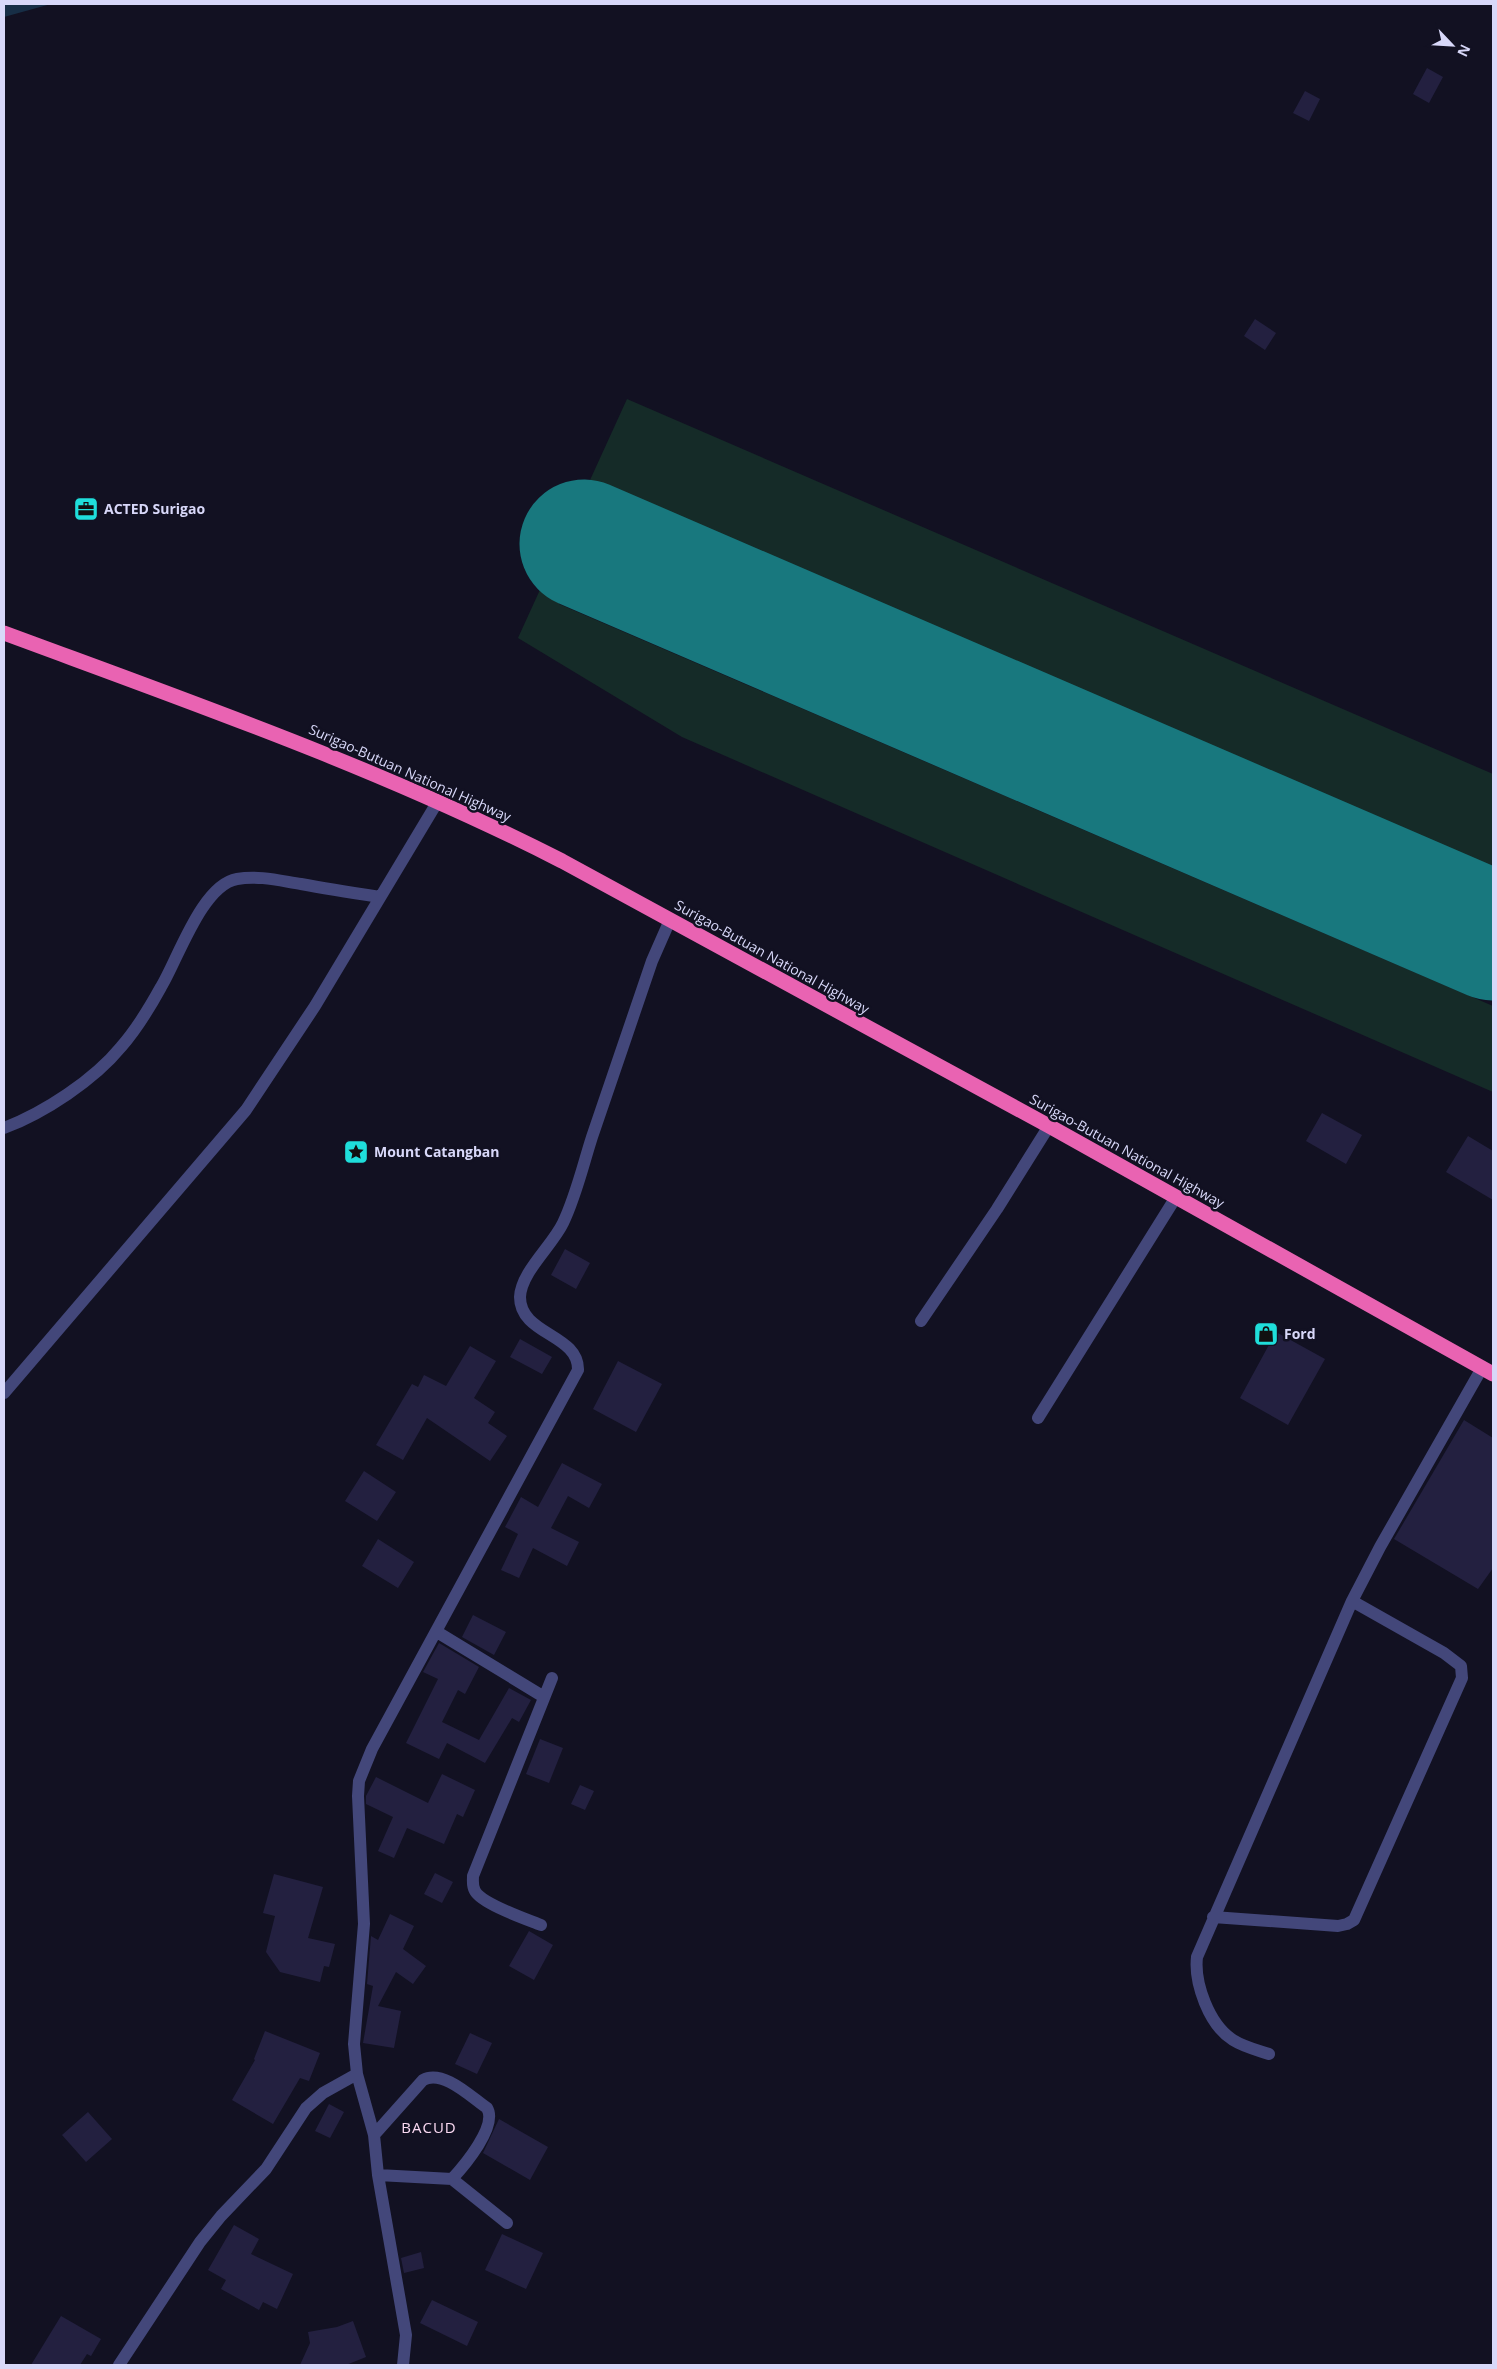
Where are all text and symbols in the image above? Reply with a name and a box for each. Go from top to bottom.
north arrow [1427,20,1477,70]
text: N [1453,42,1475,60]
office icon: ACTED Surigao [73,496,99,522]
place label: ACTED Surigao [104,499,205,518]
street label: Surigao-Butuan National Highway [306,719,515,826]
street label: Surigao-Butuan National Highway [672,895,874,1019]
street label: Surigao-Butuan National Highway [1027,1089,1229,1213]
place icon: Mount Catangban [343,1139,369,1165]
place label: Mount Catangban [374,1142,500,1161]
shop icon: Ford [1253,1321,1279,1347]
place label: Ford [1284,1324,1316,1343]
district label: BACUD [401,2117,457,2137]

